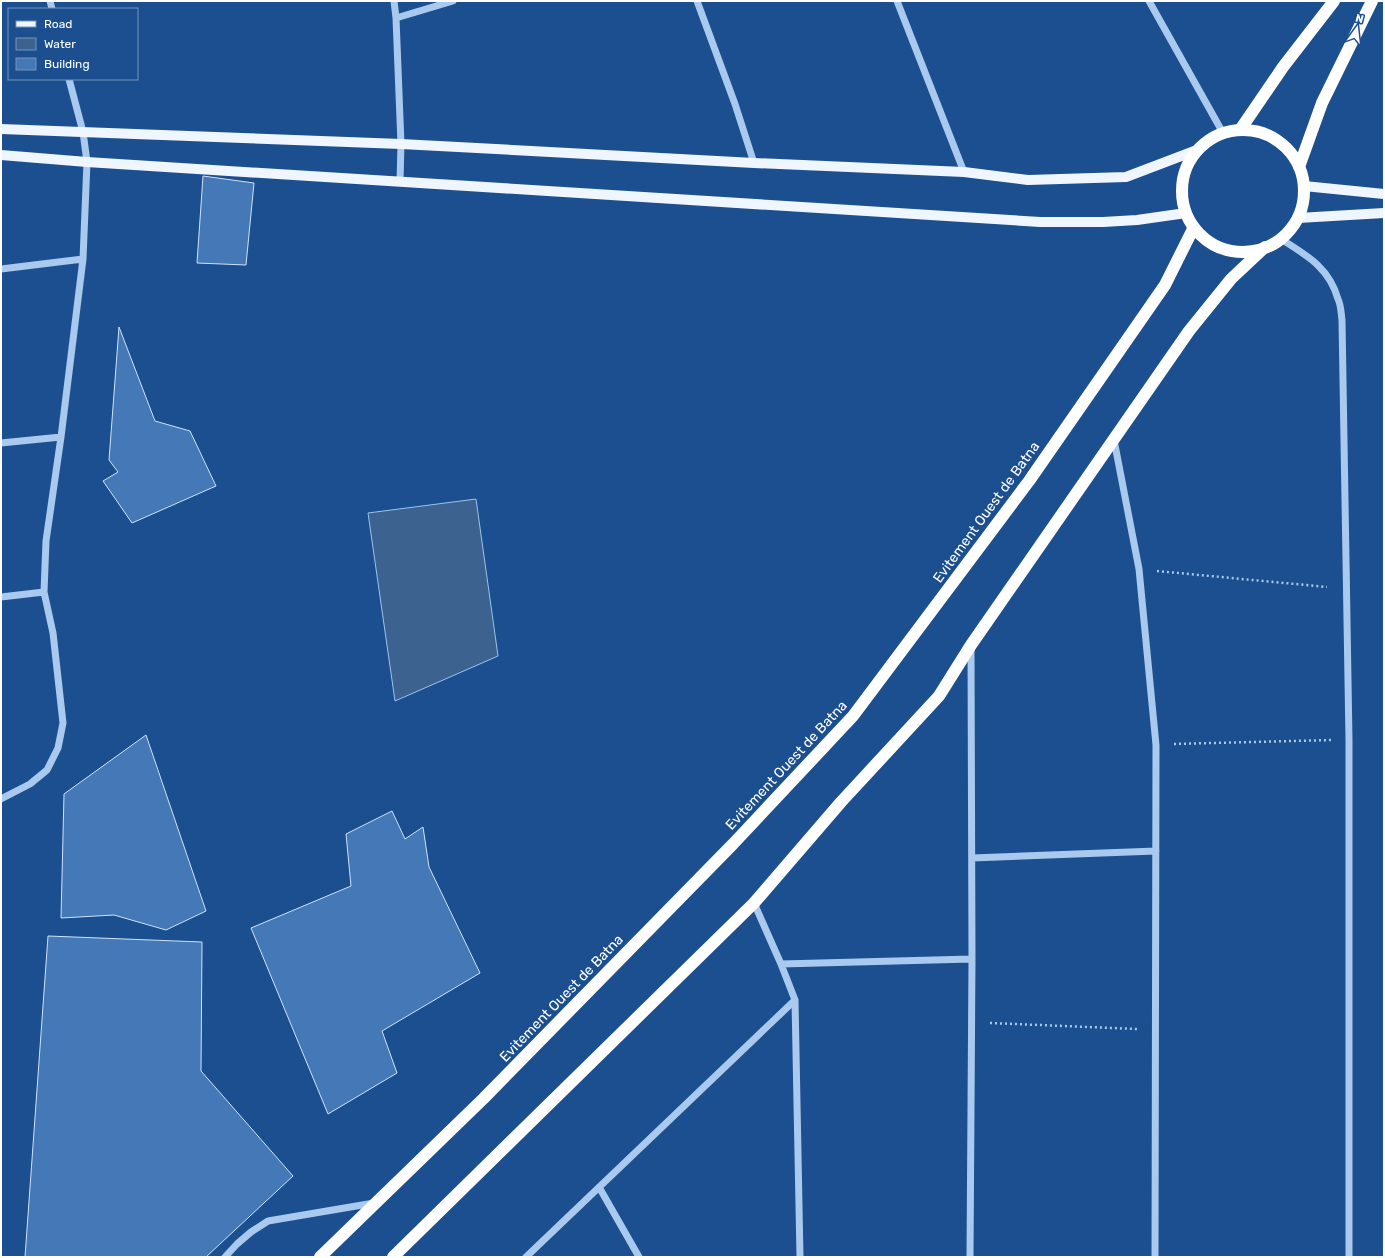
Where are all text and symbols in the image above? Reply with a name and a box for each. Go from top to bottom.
legend [8,8,138,80]
north arrow [1337,8,1377,48]
text: N [1354,12,1365,26]
text: Road [44,17,72,31]
text: Water [44,37,76,51]
text: Building [44,57,90,71]
street label: Evitement Ouest de Batna [929,438,1043,586]
street label: Evitement Ouest de Batna [722,697,851,833]
street label: Evitement Ouest de Batna [496,931,627,1066]

